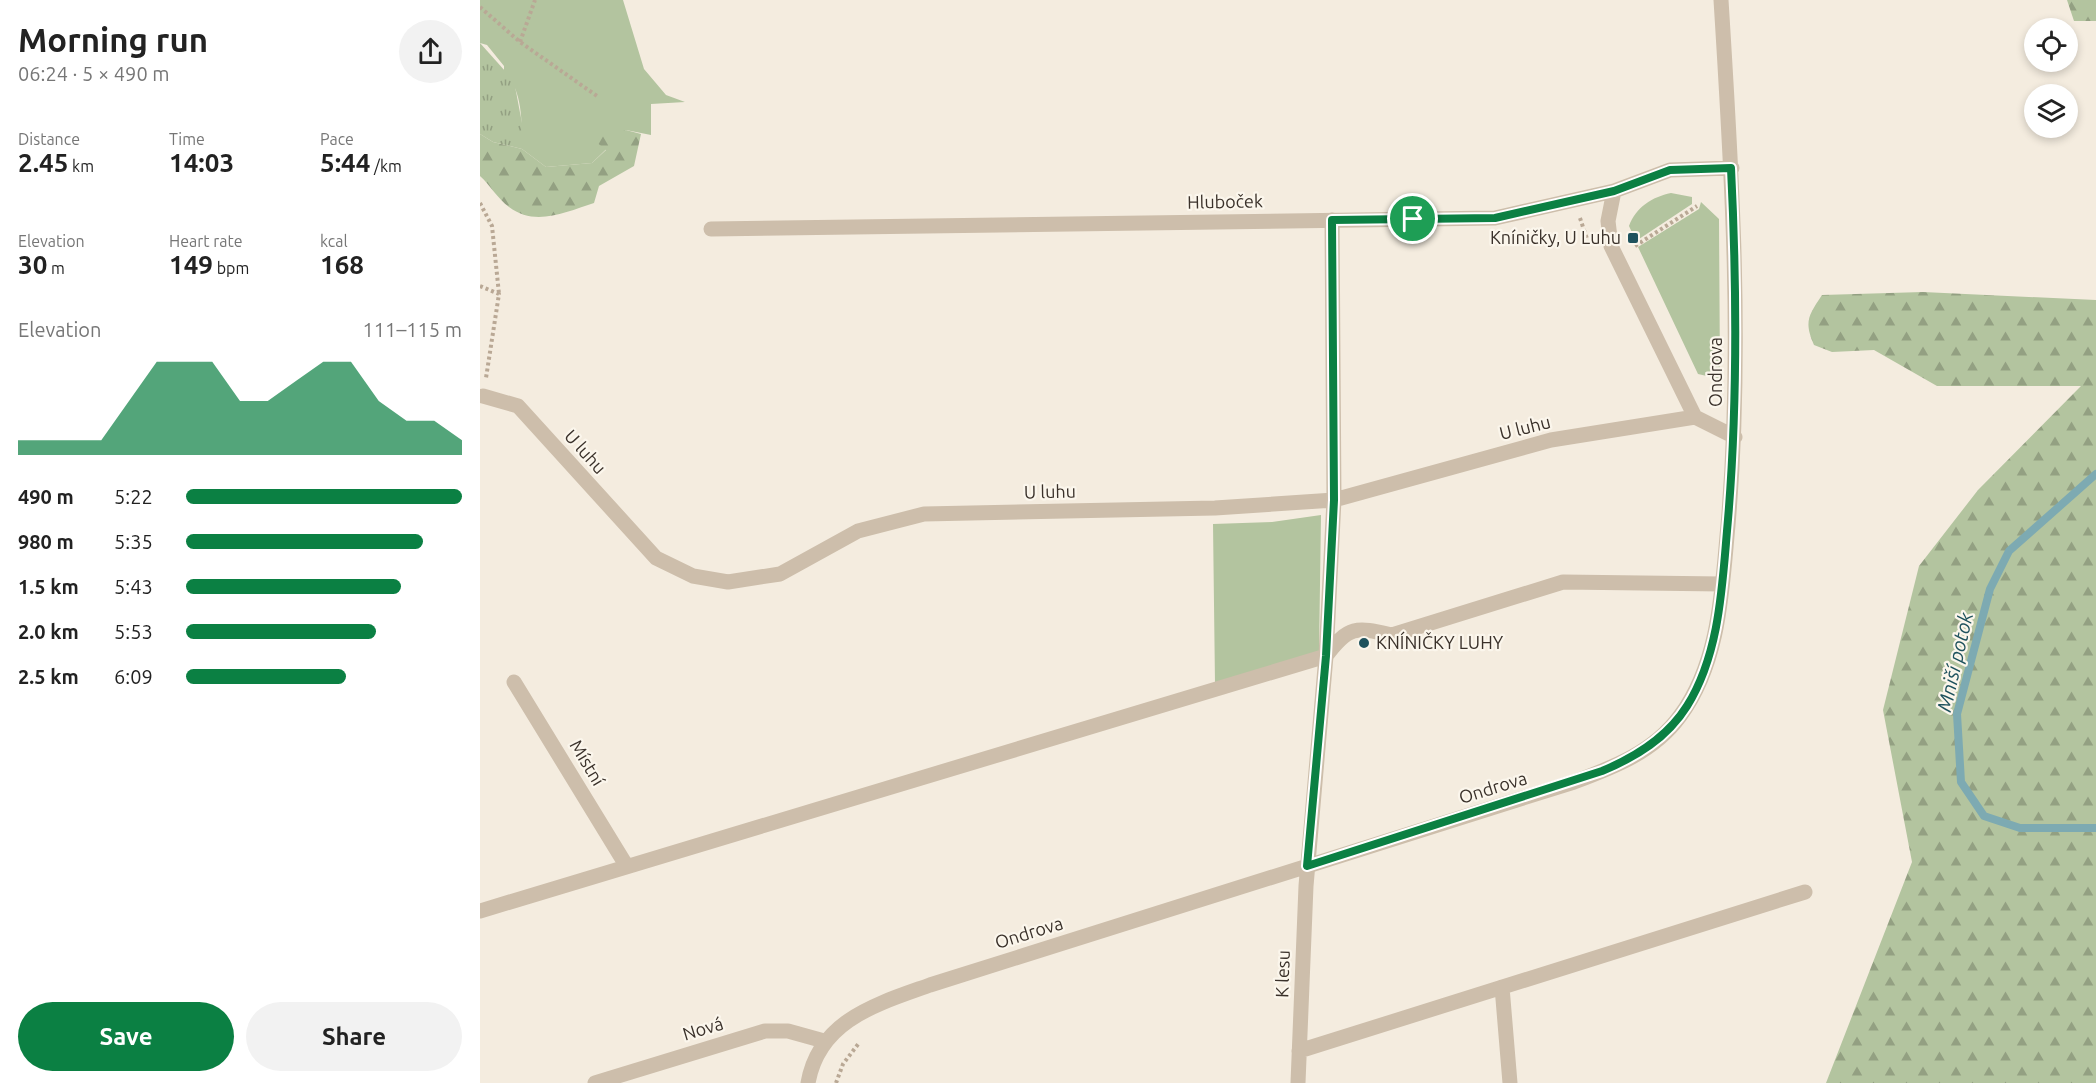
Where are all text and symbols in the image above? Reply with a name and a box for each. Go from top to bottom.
map controls [2024,18,2078,138]
button: locate [2024,18,2078,72]
button: share [399,20,462,83]
text: Morning run [18,21,208,58]
text: 06:24 · 5 × 490 m [18,62,170,85]
button: layers [2024,84,2078,138]
text: Distance [18,130,80,148]
text: Time [169,130,205,148]
text: Pace [320,130,354,148]
text: 2.45 [18,148,68,177]
text: 14:03 [169,148,234,177]
text: 5:44 [320,148,370,177]
text: km [68,157,94,175]
text: /km [370,157,402,175]
street label: Hluboček [1187,190,1263,212]
pin [1387,193,1438,244]
icon: arrive [1396,202,1429,235]
place label: Kníničky, U Luhu [1490,227,1621,247]
marker: Kníničky, U Luhu [1626,231,1640,245]
text: Elevation [18,232,85,250]
text: Heart rate [169,232,243,250]
text: kcal [320,232,348,250]
text: 30 [18,250,47,279]
text: 149 [169,250,213,279]
text: 168 [320,250,364,279]
text: m [47,259,65,277]
text: bpm [213,259,249,277]
text: Elevation [18,318,101,341]
text: 111–115 m [363,318,462,341]
street label: Ondrova [1705,337,1725,407]
street label: U luhu [1497,411,1552,443]
street label: U luhu [561,425,611,477]
street label: U luhu [1024,481,1076,501]
text: 490 m [18,485,74,508]
text: 5:22 [114,485,153,508]
text: 980 m [18,530,74,553]
text: 5:35 [114,530,153,553]
text: 1.5 km [18,575,79,598]
text: 5:43 [114,575,153,598]
water label: Mniší potok [1932,609,1977,714]
text: 2.0 km [18,620,79,643]
text: 5:53 [114,620,153,643]
place label: KNÍNIČKY LUHY [1376,631,1504,652]
marker: KNÍNIČKY LUHY [1357,636,1371,650]
text: 2.5 km [18,665,79,688]
text: 6:09 [114,665,153,688]
street label: Místní [567,736,610,789]
street label: Ondrova [1456,767,1529,807]
street label: Ondrova [992,912,1065,952]
street label: K lesu [1271,950,1293,998]
button: Save [18,1002,234,1071]
button: Share [246,1002,462,1071]
street label: Nová [680,1012,725,1044]

